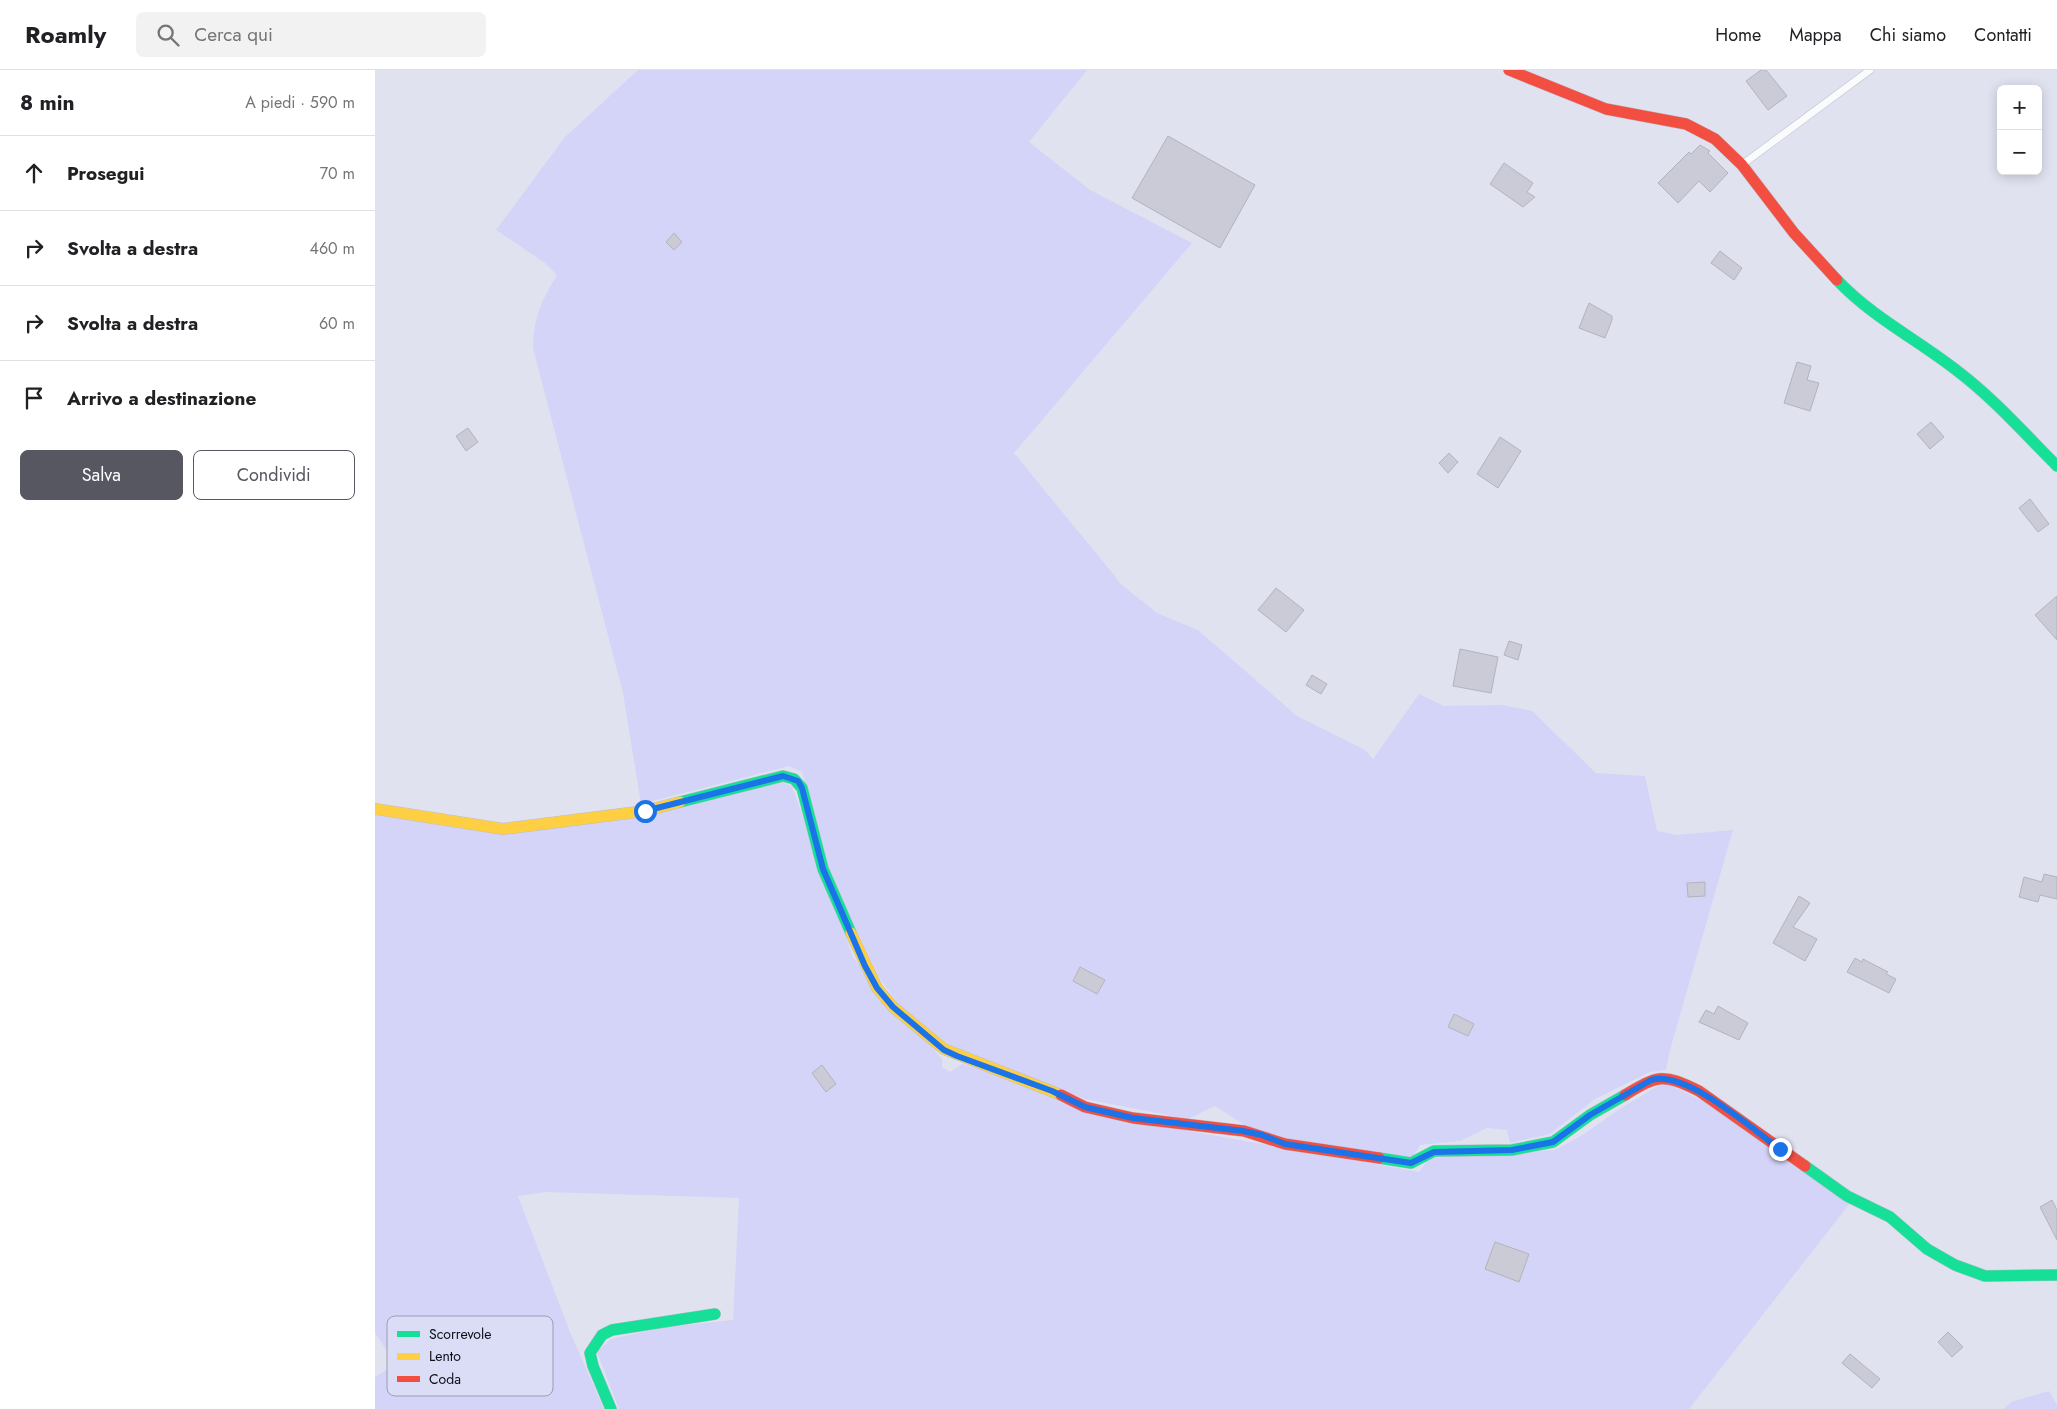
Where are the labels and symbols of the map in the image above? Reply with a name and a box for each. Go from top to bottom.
route start [634,800,657,823]
route end [1769,1138,1792,1161]
legend [387,1316,553,1396]
text: Scorrevole [429,1324,491,1344]
text: Lento [429,1346,461,1366]
text: Coda [429,1369,461,1389]

